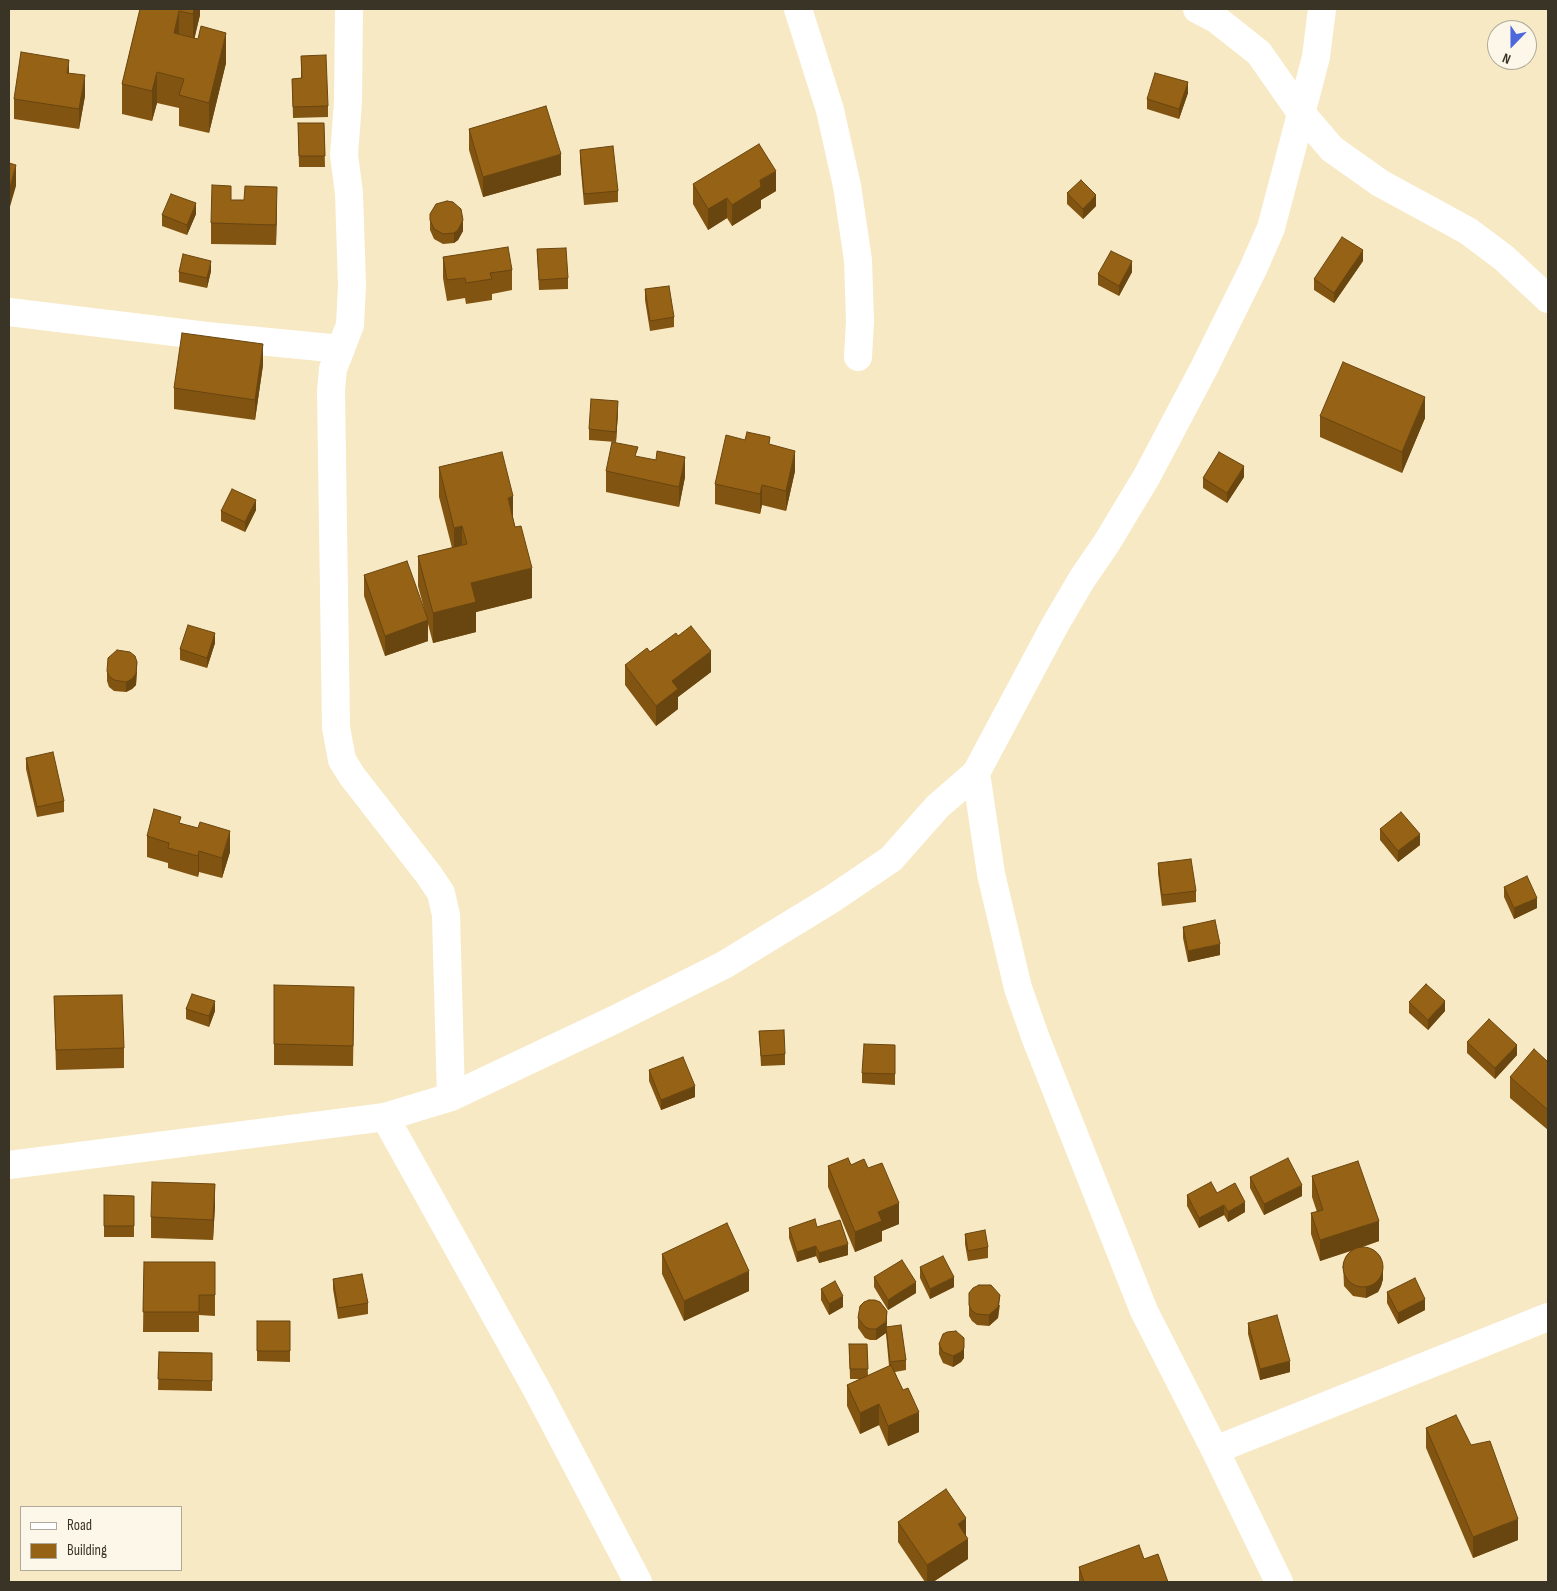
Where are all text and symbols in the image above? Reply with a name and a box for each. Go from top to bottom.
north arrow [1487,20,1537,70]
text: N [1500,49,1513,68]
legend [20,1506,182,1571]
text: Road [67,1516,92,1535]
text: Building [67,1541,107,1560]

